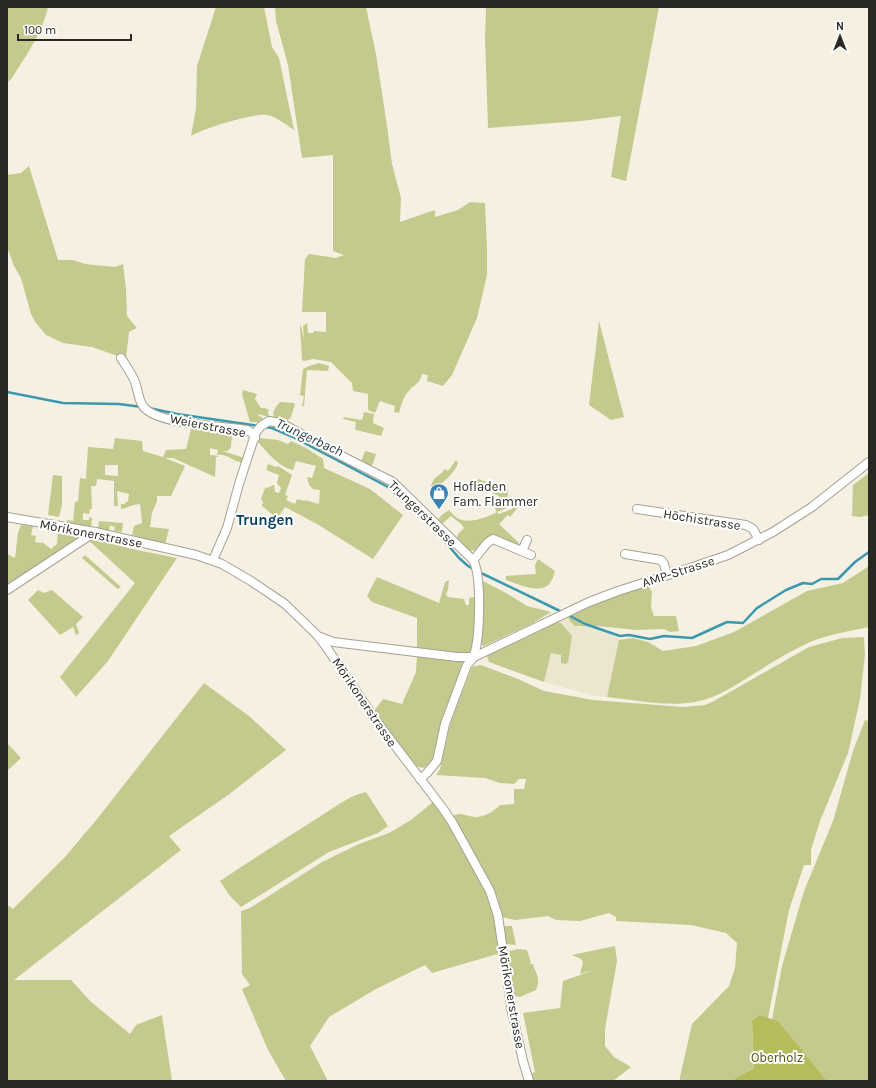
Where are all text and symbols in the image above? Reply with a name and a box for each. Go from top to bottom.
scale bar [18,16,131,42]
north arrow [820,16,860,56]
text: N [836,20,844,33]
text: 100 m [24,23,56,37]
street label: Weierstrasse [169,411,247,440]
water label: Trungerbach [273,414,346,460]
street label: Trungerstrasse [386,477,460,550]
place label: Hofladen Fam. Flammer [453,479,538,509]
shop icon: Hofladen Fam. Flammer [428,482,450,510]
street label: Höchistrasse [662,506,742,533]
district label: Trungen [236,511,294,529]
street label: Mörikonerstrasse [38,516,144,551]
street label: AMP-Strasse [640,553,717,590]
street label: Mörikonerstrasse [329,655,400,750]
street label: Mörikonerstrasse [495,944,528,1050]
park label: Oberholz [751,1050,803,1065]

